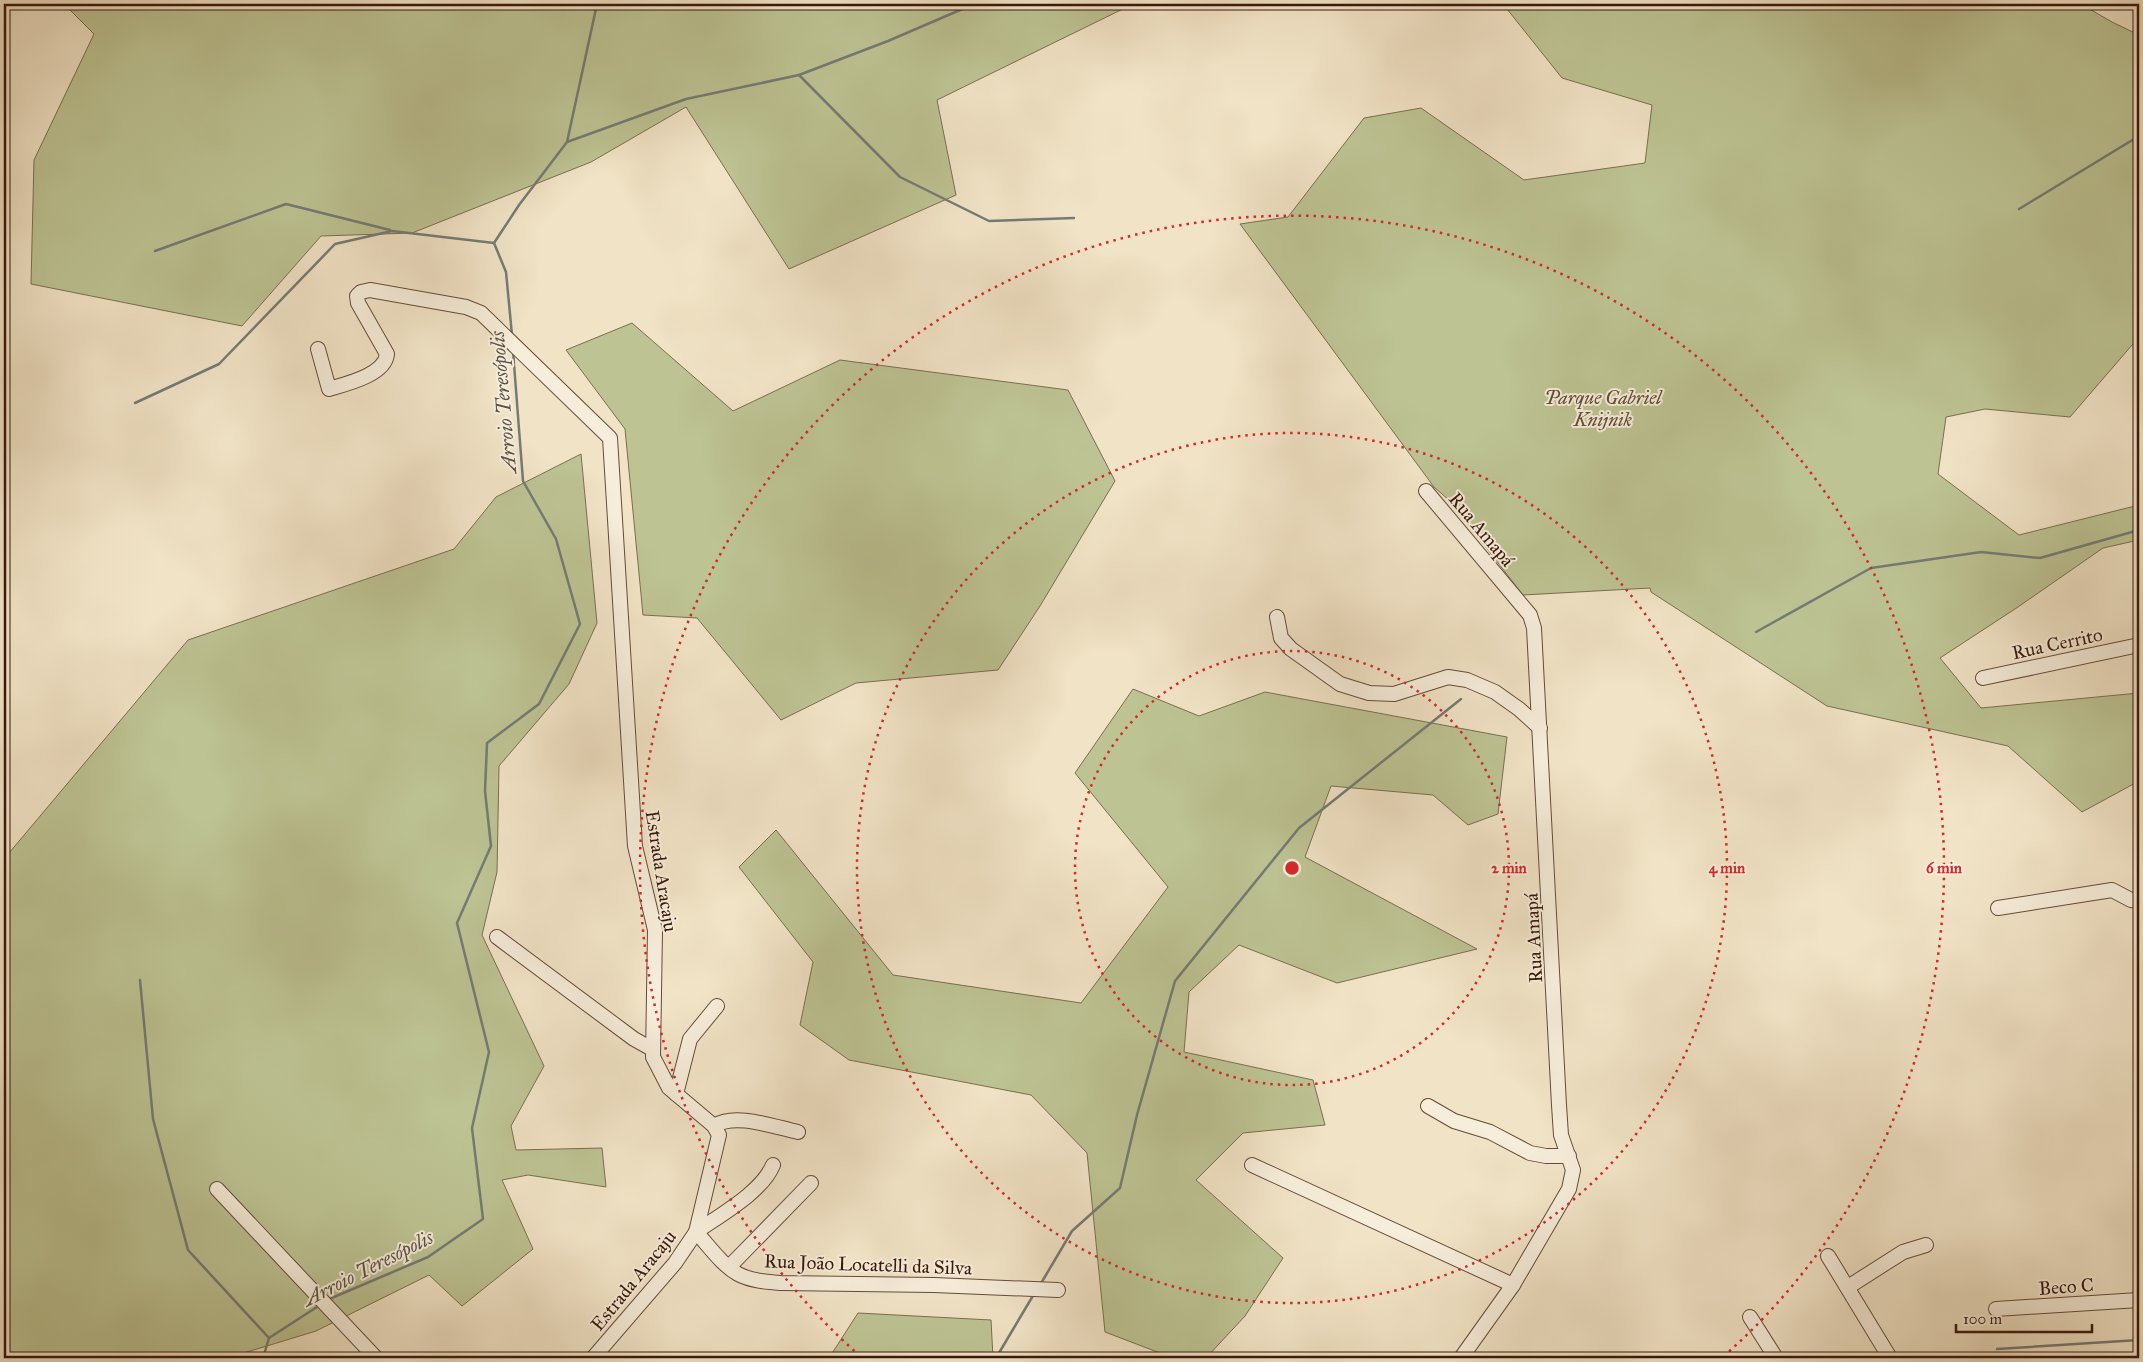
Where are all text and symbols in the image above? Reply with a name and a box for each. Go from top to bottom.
water label: Arroio Teresópolis [485,329,522,476]
park label: Parque Gabriel Knijnik [1545,386,1663,431]
street label: Rua Amapá [1444,488,1520,572]
street label: Rua Cerrito [2010,623,2105,664]
street label: Estrada Aracaju [641,809,682,934]
centre of rings [1283,859,1301,877]
text: 2 min [1491,859,1528,877]
text: 4 min [1709,859,1746,878]
text: 6 min [1926,859,1963,877]
street label: Rua Amapá [1520,892,1547,983]
water label: Arroio Teresópolis [297,1224,438,1313]
street label: Estrada Aracaju [586,1225,681,1335]
street label: Rua João Locatelli da Silva [764,1249,973,1281]
street label: Beco C [2038,1273,2094,1300]
scale bar [1956,1302,2092,1334]
text: 100 m [1963,1310,2003,1328]

